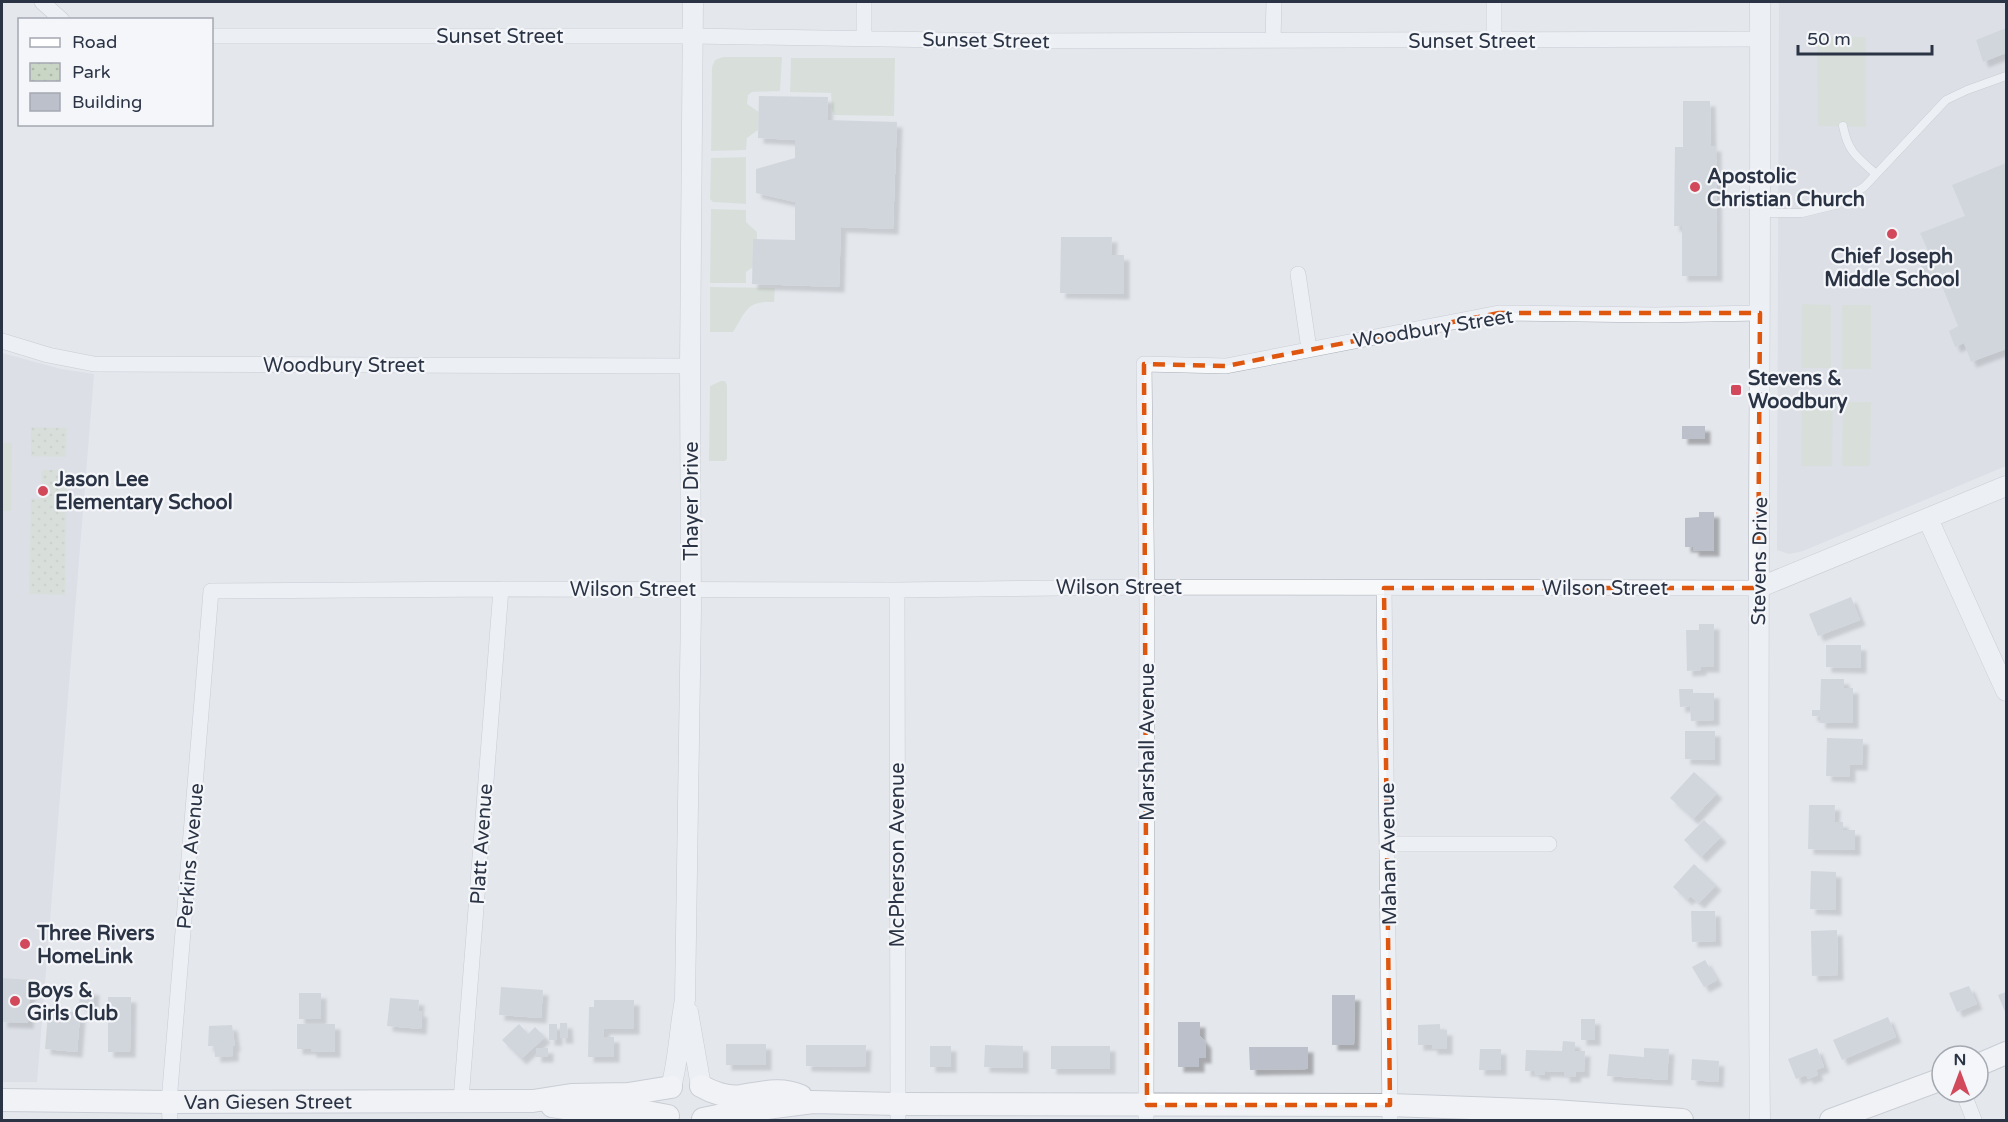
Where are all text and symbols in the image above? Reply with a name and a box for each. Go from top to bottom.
legend [18,18,213,126]
scale bar [1798,18,1932,56]
street label: Sunset Street [436,25,564,49]
street label: Sunset Street [922,28,1050,54]
text: 50 m [1807,28,1851,50]
street label: Sunset Street [1408,30,1536,54]
text: Road [72,31,117,53]
text: Park [72,61,111,83]
text: Building [72,91,142,113]
place label: Apostolic Christian Church [1707,165,1865,212]
marker: Apostolic Christian Church [1688,180,1702,194]
marker: Chief Joseph Middle School [1885,227,1899,241]
place label: Chief Joseph Middle School [1824,245,1960,292]
street label: Woodbury Street [1351,304,1515,353]
street label: Woodbury Street [263,354,425,378]
place label: Stevens & Woodbury [1748,367,1848,414]
marker: Stevens & Woodbury [1729,383,1743,397]
street label: Thayer Drive [680,441,704,561]
place label: Jason Lee Elementary School [54,468,233,515]
marker: Jason Lee Elementary School [36,484,50,498]
street label: Stevens Drive [1747,497,1773,626]
street label: Wilson Street [1056,576,1182,600]
street label: Wilson Street [1542,577,1668,601]
street label: Wilson Street [570,578,696,602]
street label: Marshall Avenue [1136,663,1160,821]
street label: McPherson Avenue [886,763,910,947]
street label: Perkins Avenue [173,782,209,930]
street label: Mahan Avenue [1376,782,1402,926]
street label: Platt Avenue [466,783,498,905]
place label: Three Rivers HomeLink [36,922,155,969]
marker: Three Rivers HomeLink [18,937,32,951]
place label: Boys & Girls Club [27,979,119,1026]
marker: Boys & Girls Club [8,994,22,1008]
north arrow [1930,1044,1990,1104]
text: N [1954,1050,1966,1070]
street label: Van Giesen Street [184,1090,353,1115]

